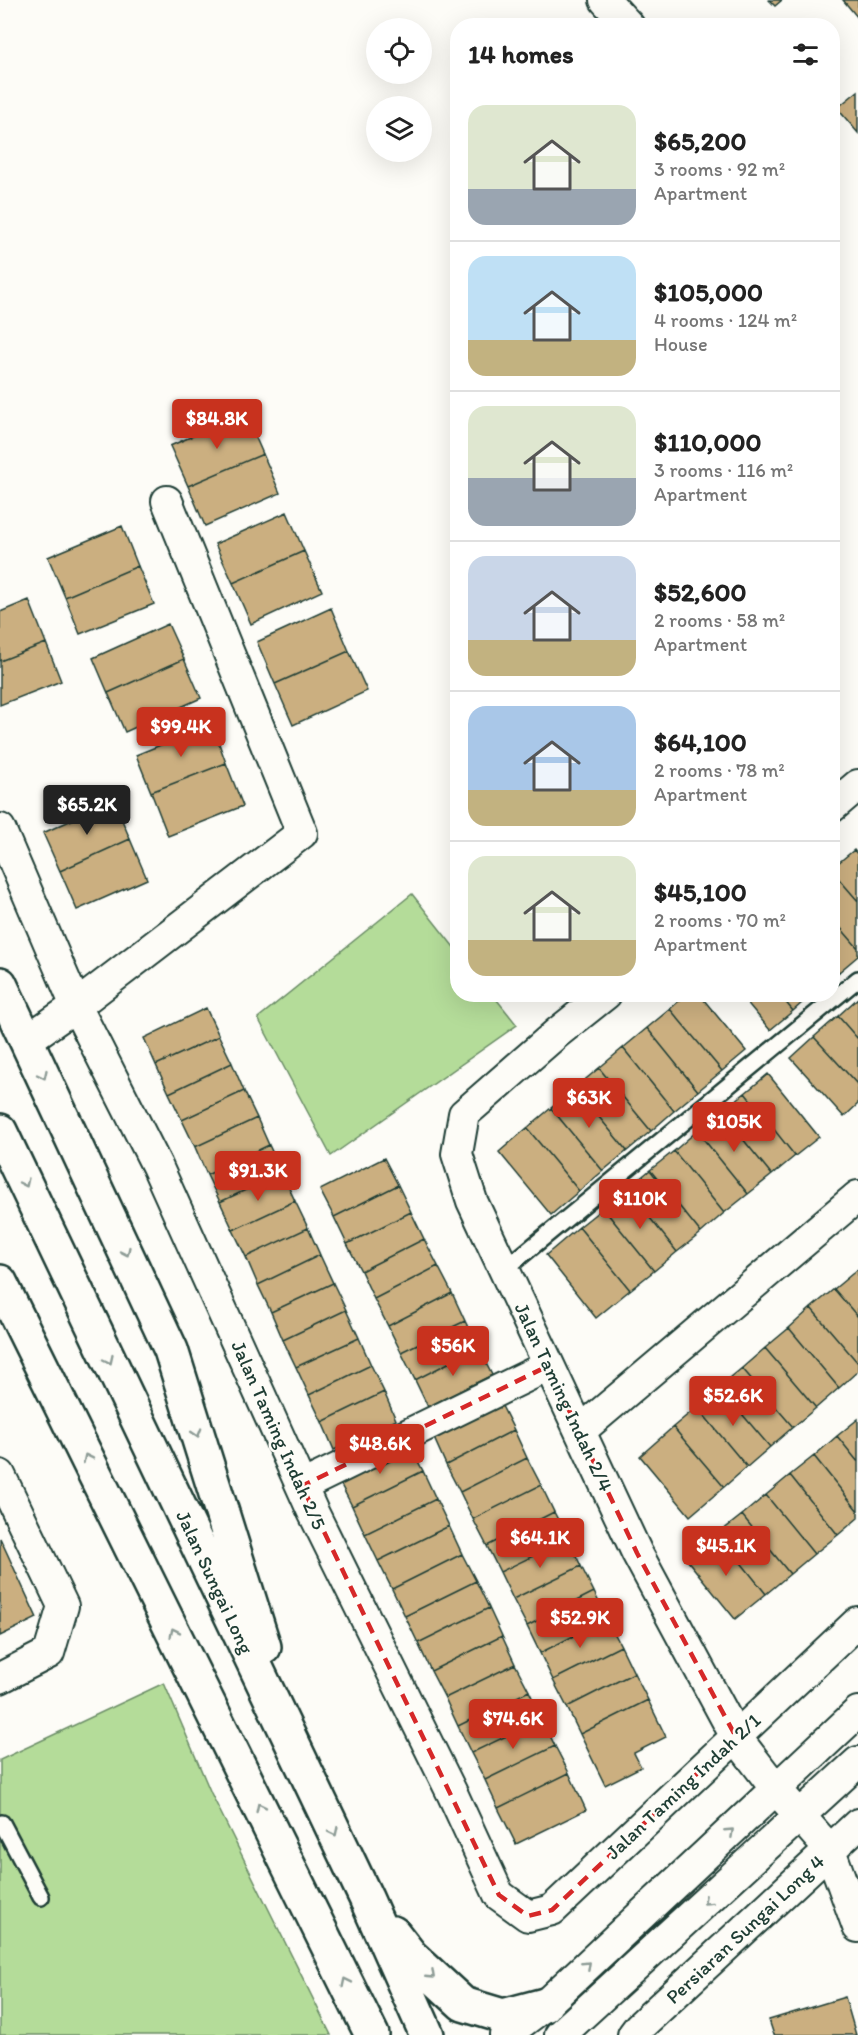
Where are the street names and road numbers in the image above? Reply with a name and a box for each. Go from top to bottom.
street label: Jalan Taming Indah 2/4 [510,1299,618,1495]
street label: Jalan Taming Indah 2/5 [226,1337,332,1533]
street label: Jalan Sungai Long [171,1506,259,1658]
street label: Jalan Taming Indah 2/1 [601,1708,765,1864]
street label: Persiaran Sungai Long 4 [661,1849,829,2009]

